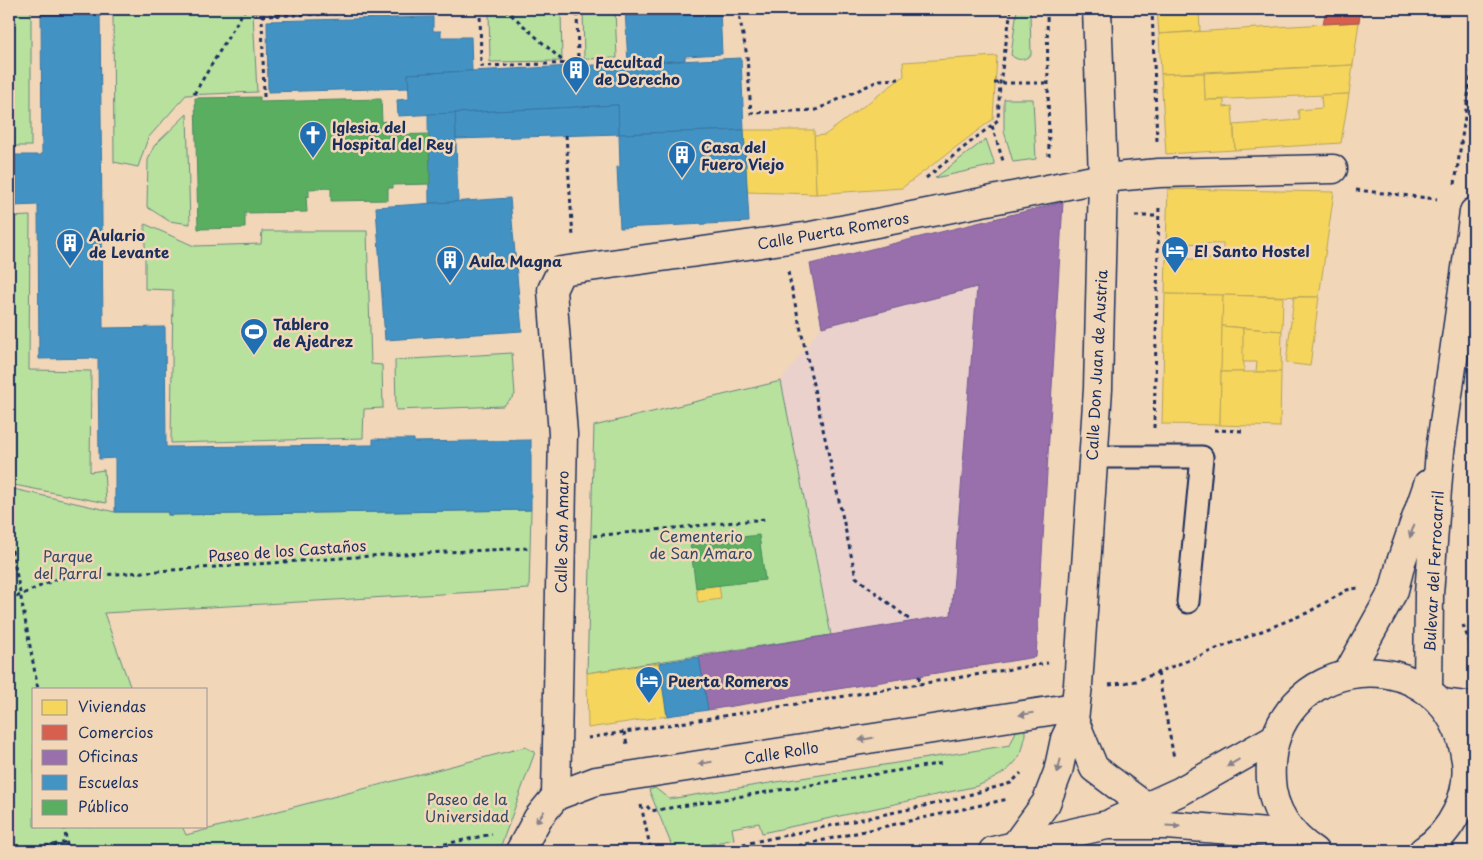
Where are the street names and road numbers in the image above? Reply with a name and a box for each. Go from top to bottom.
street label: Calle Puerta Romeros [755,205,911,255]
street label: Calle Don Juan de Austria [1080,269,1113,461]
street label: Calle San Amaro [548,470,574,594]
street label: Bulevar del Ferrocarril [1417,490,1449,652]
street label: Paseo de los Castaños [207,533,367,567]
street label: Calle Rollo [742,735,820,769]

